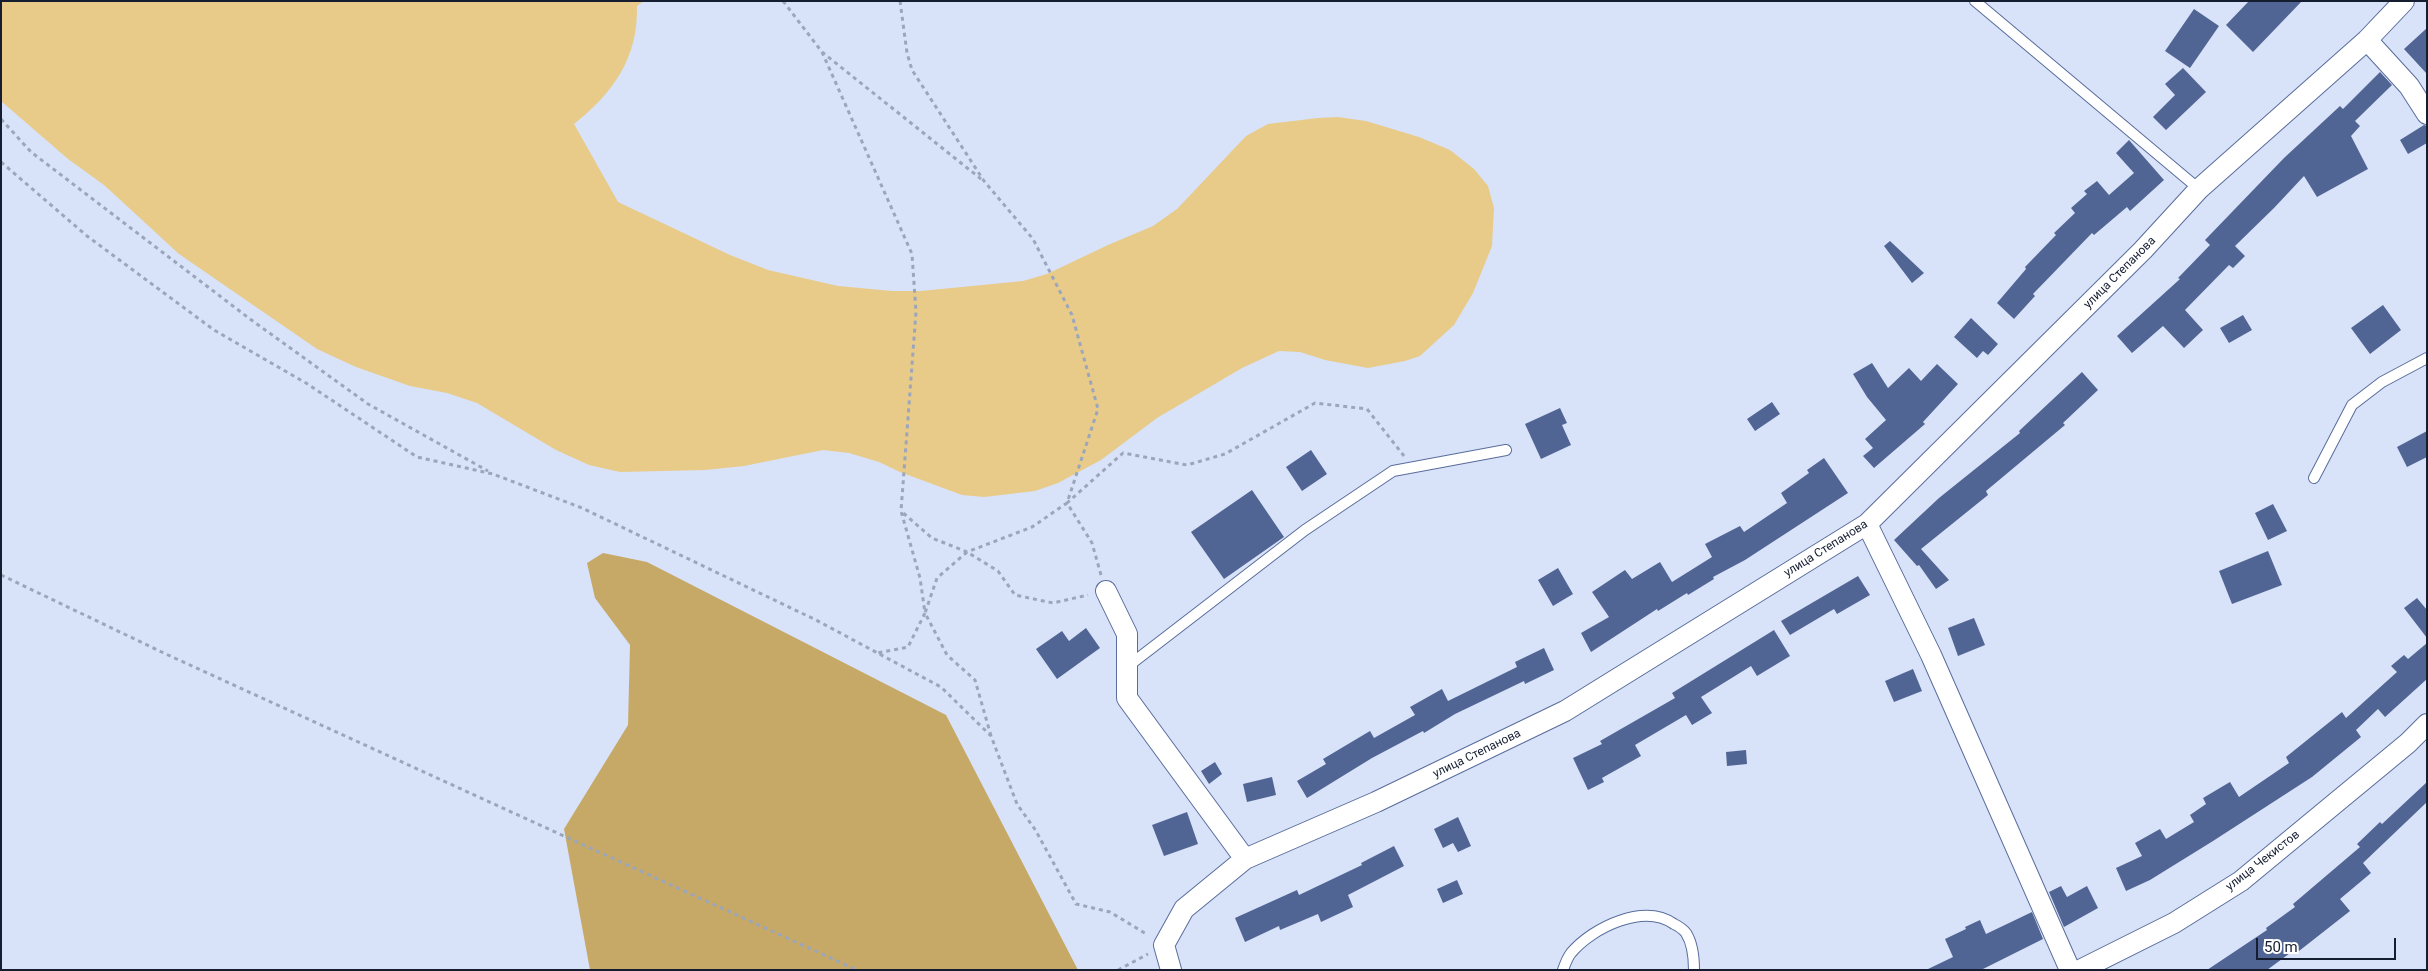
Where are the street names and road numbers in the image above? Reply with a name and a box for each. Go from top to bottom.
street label: улица Степанова [2081,234,2159,312]
street label: улица Степанова [1781,517,1871,581]
street label: улица Степанова [1431,726,1523,782]
street label: улица Чекистов [2223,828,2303,894]

